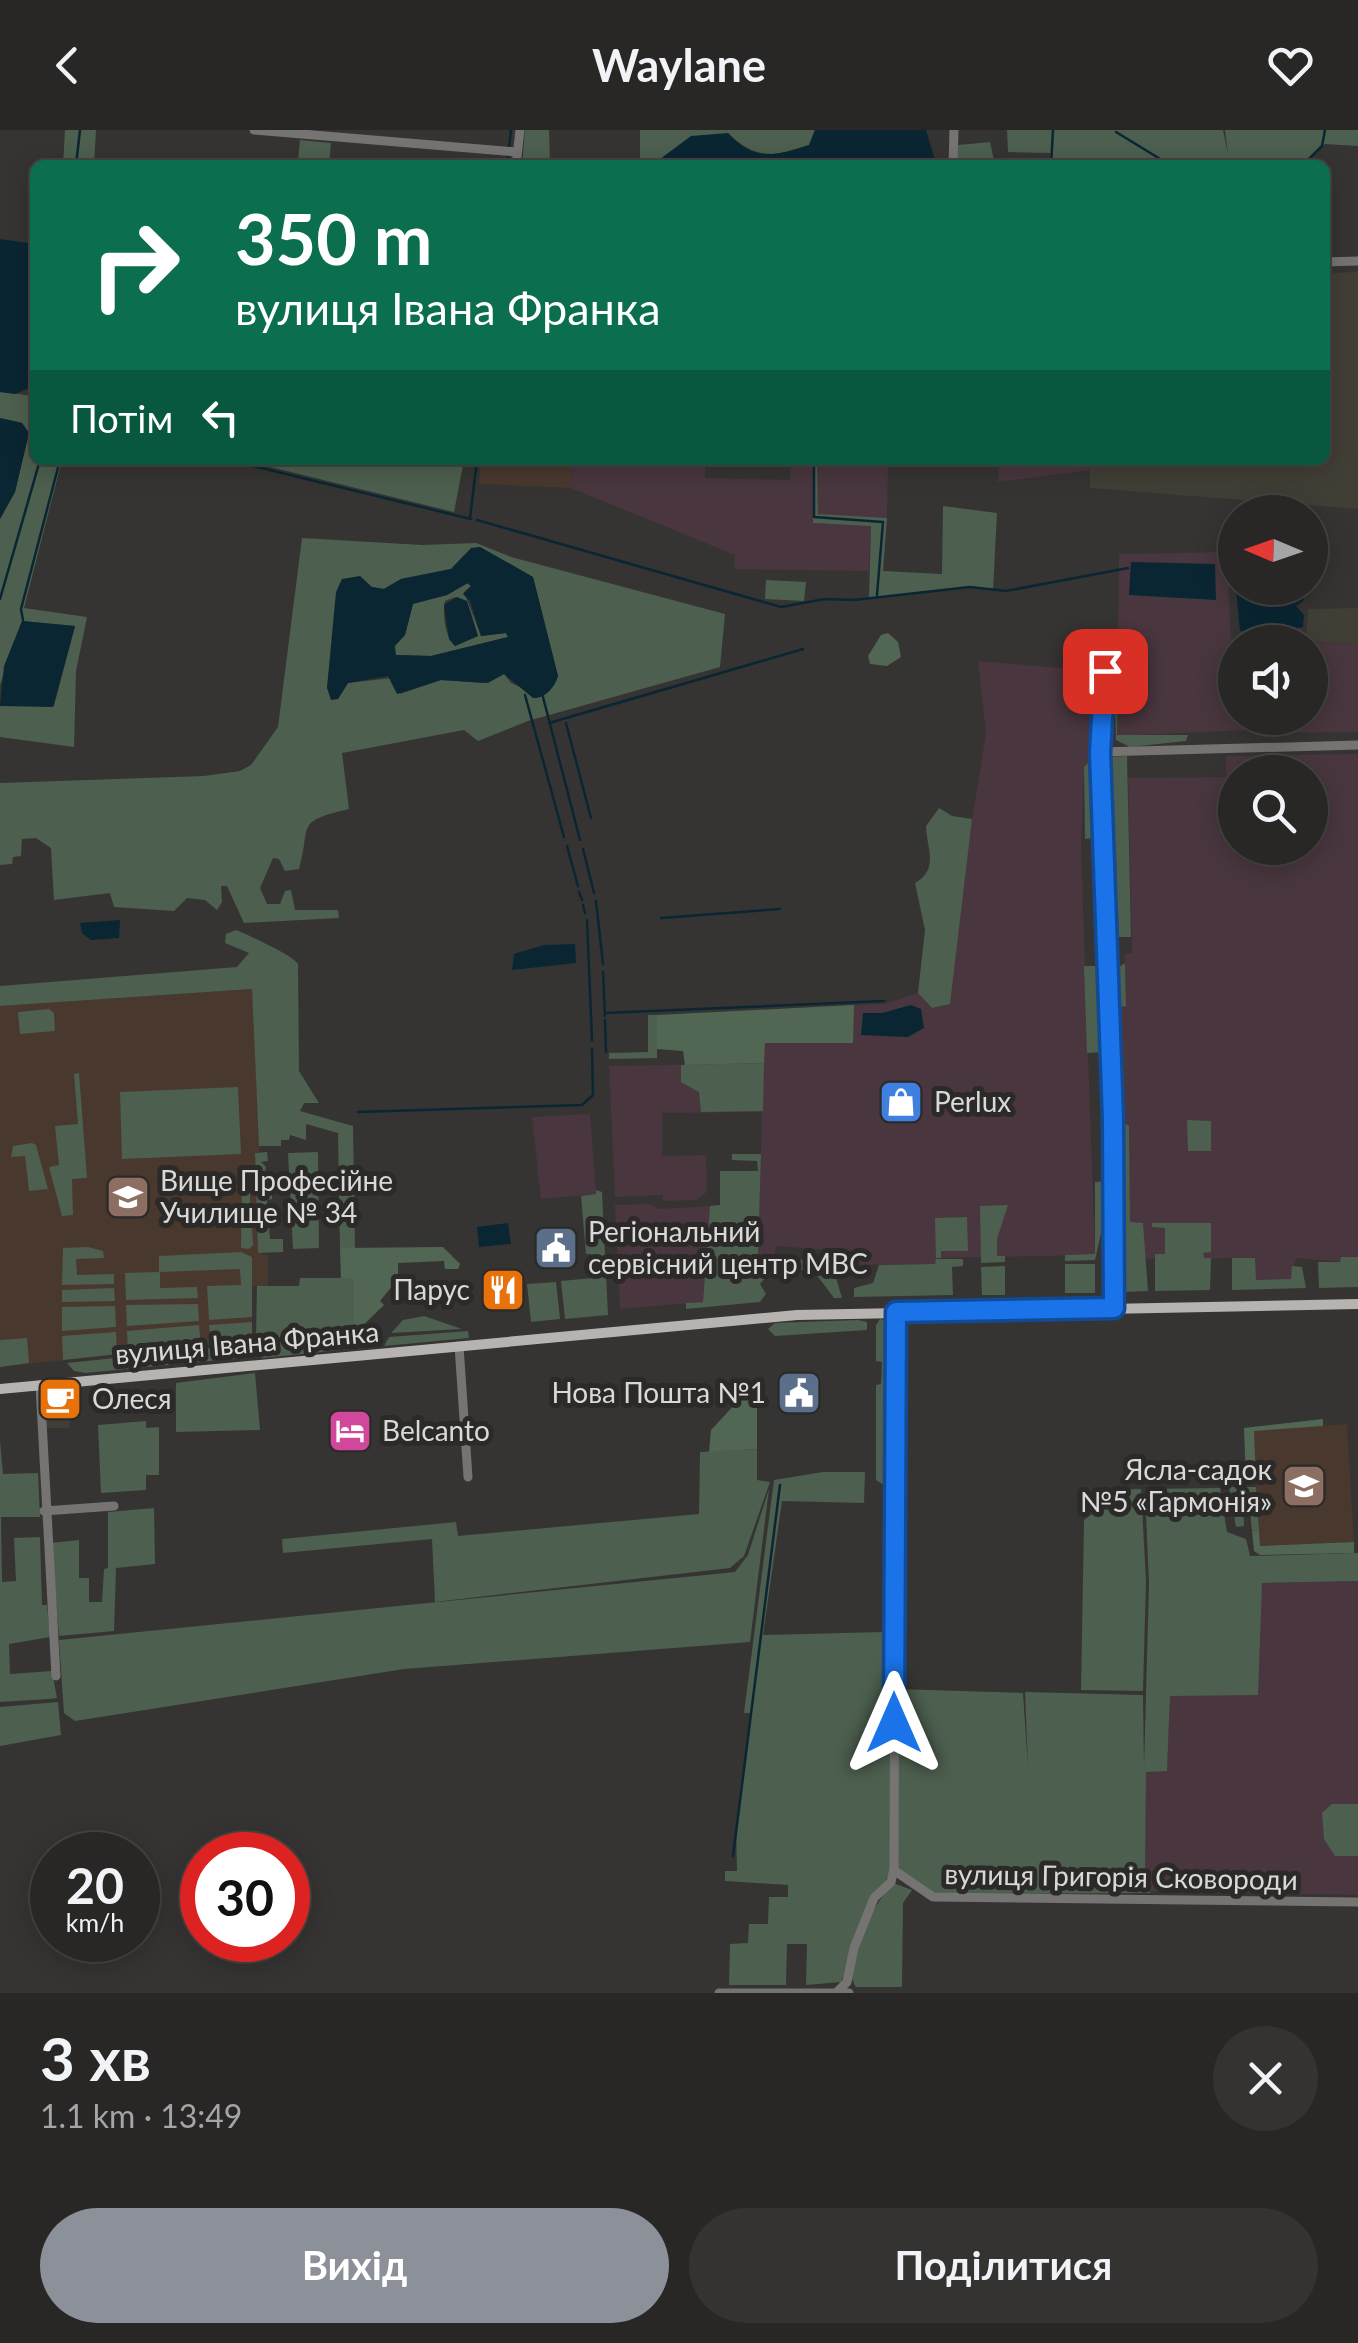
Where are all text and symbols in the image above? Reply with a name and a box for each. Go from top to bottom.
icon: back [40,38,95,93]
text: Waylane [592,38,766,92]
icon: heart [1263,38,1318,93]
text: 350 m [235,196,432,280]
icon: right [70,200,200,330]
text: вулиця Івана Франка [235,281,661,335]
icon: left [193,390,248,445]
text: Потім [70,395,173,441]
north arrow [1218,495,1328,605]
map controls [1218,495,1328,865]
button: sound [1218,625,1328,735]
pin [1063,629,1148,714]
icon: arrive [1078,644,1133,699]
button: search [1218,755,1328,865]
shop icon: Perlux [878,1079,924,1125]
place label: Perlux [934,1084,1011,1118]
place label: Вище Професійне Училище № 34 [160,1163,393,1229]
school or university icon: Вище Професійне Училище № 34 [105,1174,151,1220]
place label: Регіональний сервісний центр МВС [588,1214,868,1280]
public building icon: Регіональний сервісний центр МВС [533,1225,579,1271]
restaurant icon: Парус [480,1267,526,1313]
place label: Парус [393,1272,470,1306]
street label: вулиця Івана Франка [114,1314,380,1370]
public building icon: Нова Пошта №1 [776,1370,822,1416]
place label: Нова Пошта №1 [551,1375,766,1409]
cafe icon: Олеся [37,1376,83,1422]
place label: Олеся [92,1381,172,1415]
hotel icon: Belcanto [327,1408,373,1454]
place label: Belcanto [382,1413,490,1447]
place label: Ясла-садок №5 «Гармонія» [1080,1452,1272,1518]
school or university icon: Ясла-садок №5 «Гармонія» [1281,1463,1327,1509]
position arrow [842,1671,946,1775]
speed limit sign: 30 [180,1832,310,1962]
text: 20 [66,1855,124,1915]
street label: вулиця Григорія Сковороди [944,1856,1298,1896]
text: km/h [66,1907,124,1937]
text: 3 хв [40,2022,151,2094]
button: close [1213,2026,1318,2131]
text: 1.1 km · 13:49 [40,2096,242,2135]
button: Вихід [40,2208,669,2323]
button: Поділитися [689,2208,1318,2323]

